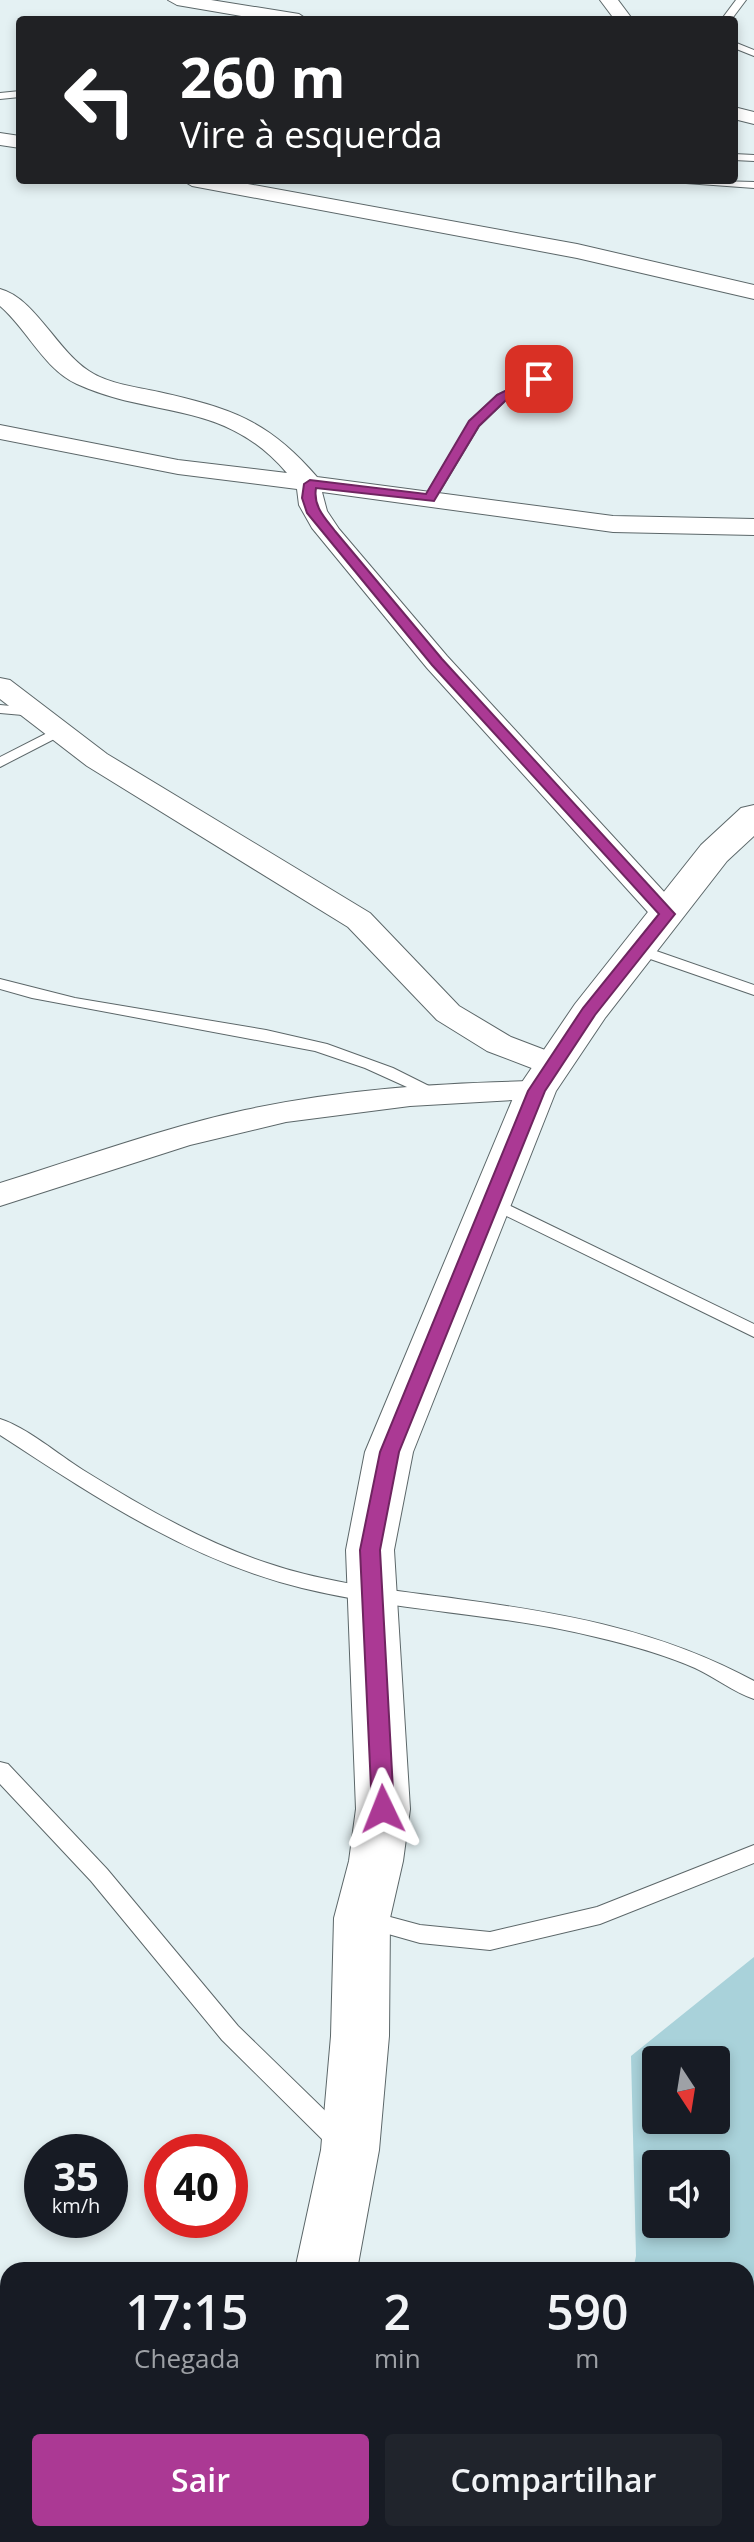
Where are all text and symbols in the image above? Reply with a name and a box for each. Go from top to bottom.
text: 260 m [180,38,346,114]
icon: left [48,48,152,152]
text: Vire à esquerda [180,110,443,159]
pin [505,345,573,413]
icon: arrive [517,357,561,401]
position arrow [341,1767,425,1851]
north arrow [642,2046,730,2134]
map controls [642,2046,730,2238]
speed limit sign: 40 [144,2134,248,2238]
text: 35 [53,2148,99,2203]
button: sound [642,2150,730,2238]
text: km/h [52,2192,100,2219]
text: 17:15 [126,2279,248,2344]
text: 2 [384,2279,411,2344]
text: 590 [546,2279,628,2344]
text: Chegada [134,2340,240,2376]
text: min [374,2340,421,2376]
text: m [575,2340,599,2376]
button: Sair [32,2434,369,2526]
button: Compartilhar [385,2434,722,2526]

